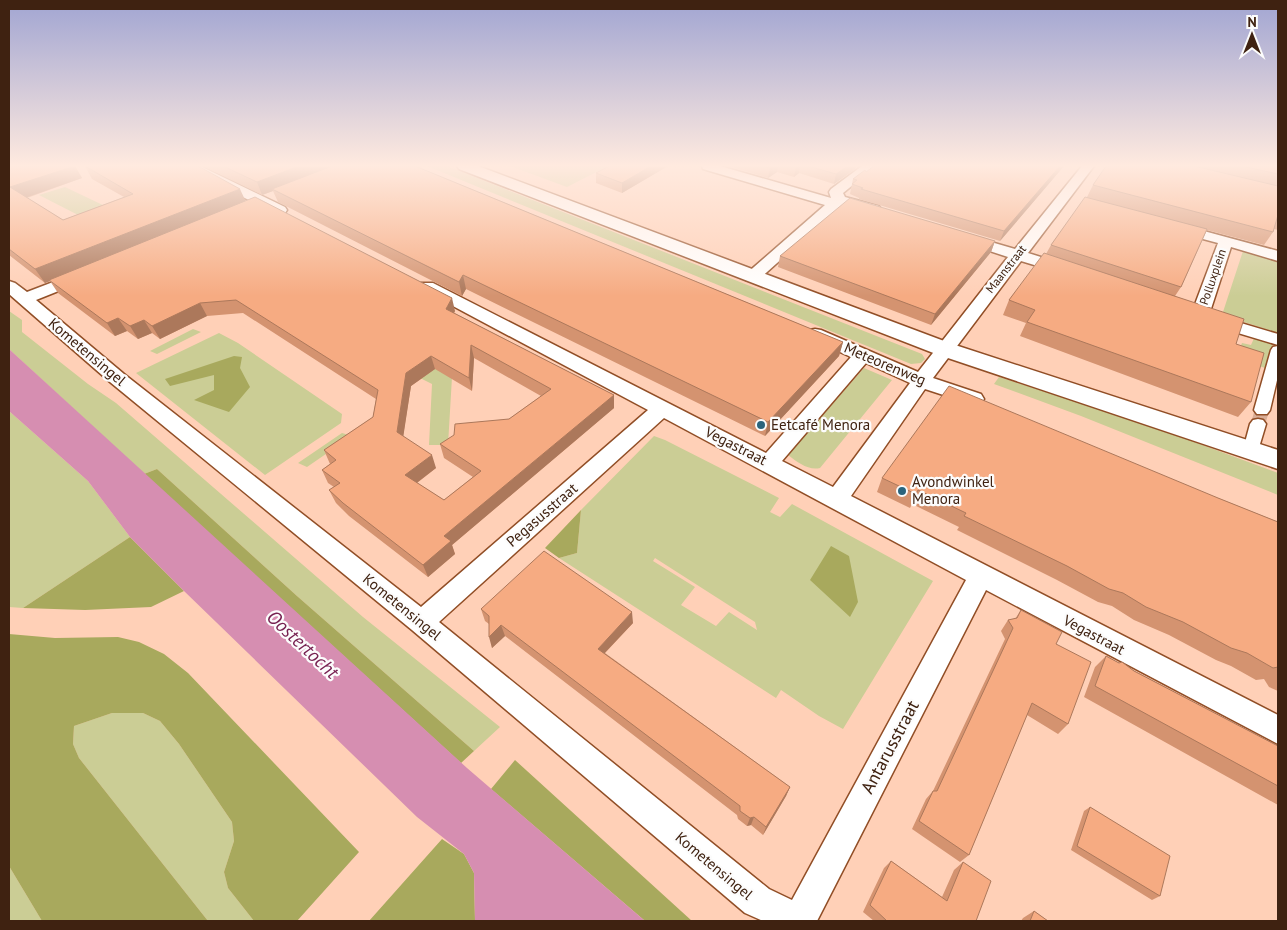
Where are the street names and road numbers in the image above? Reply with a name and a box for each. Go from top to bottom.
street label: Maanstraat [982,242,1029,296]
street label: Polluxplein [1196,247,1229,307]
street label: Kometensingel [45,314,131,390]
street label: Meteorenweg [841,338,929,389]
street label: Vegastraat [701,421,770,469]
street label: Pegasusstraat [502,479,581,551]
street label: Kometensingel [359,569,446,644]
street label: Vegastraat [1059,610,1128,659]
street label: Antarusstraat [855,696,924,797]
street label: Kometensingel [672,828,758,904]

